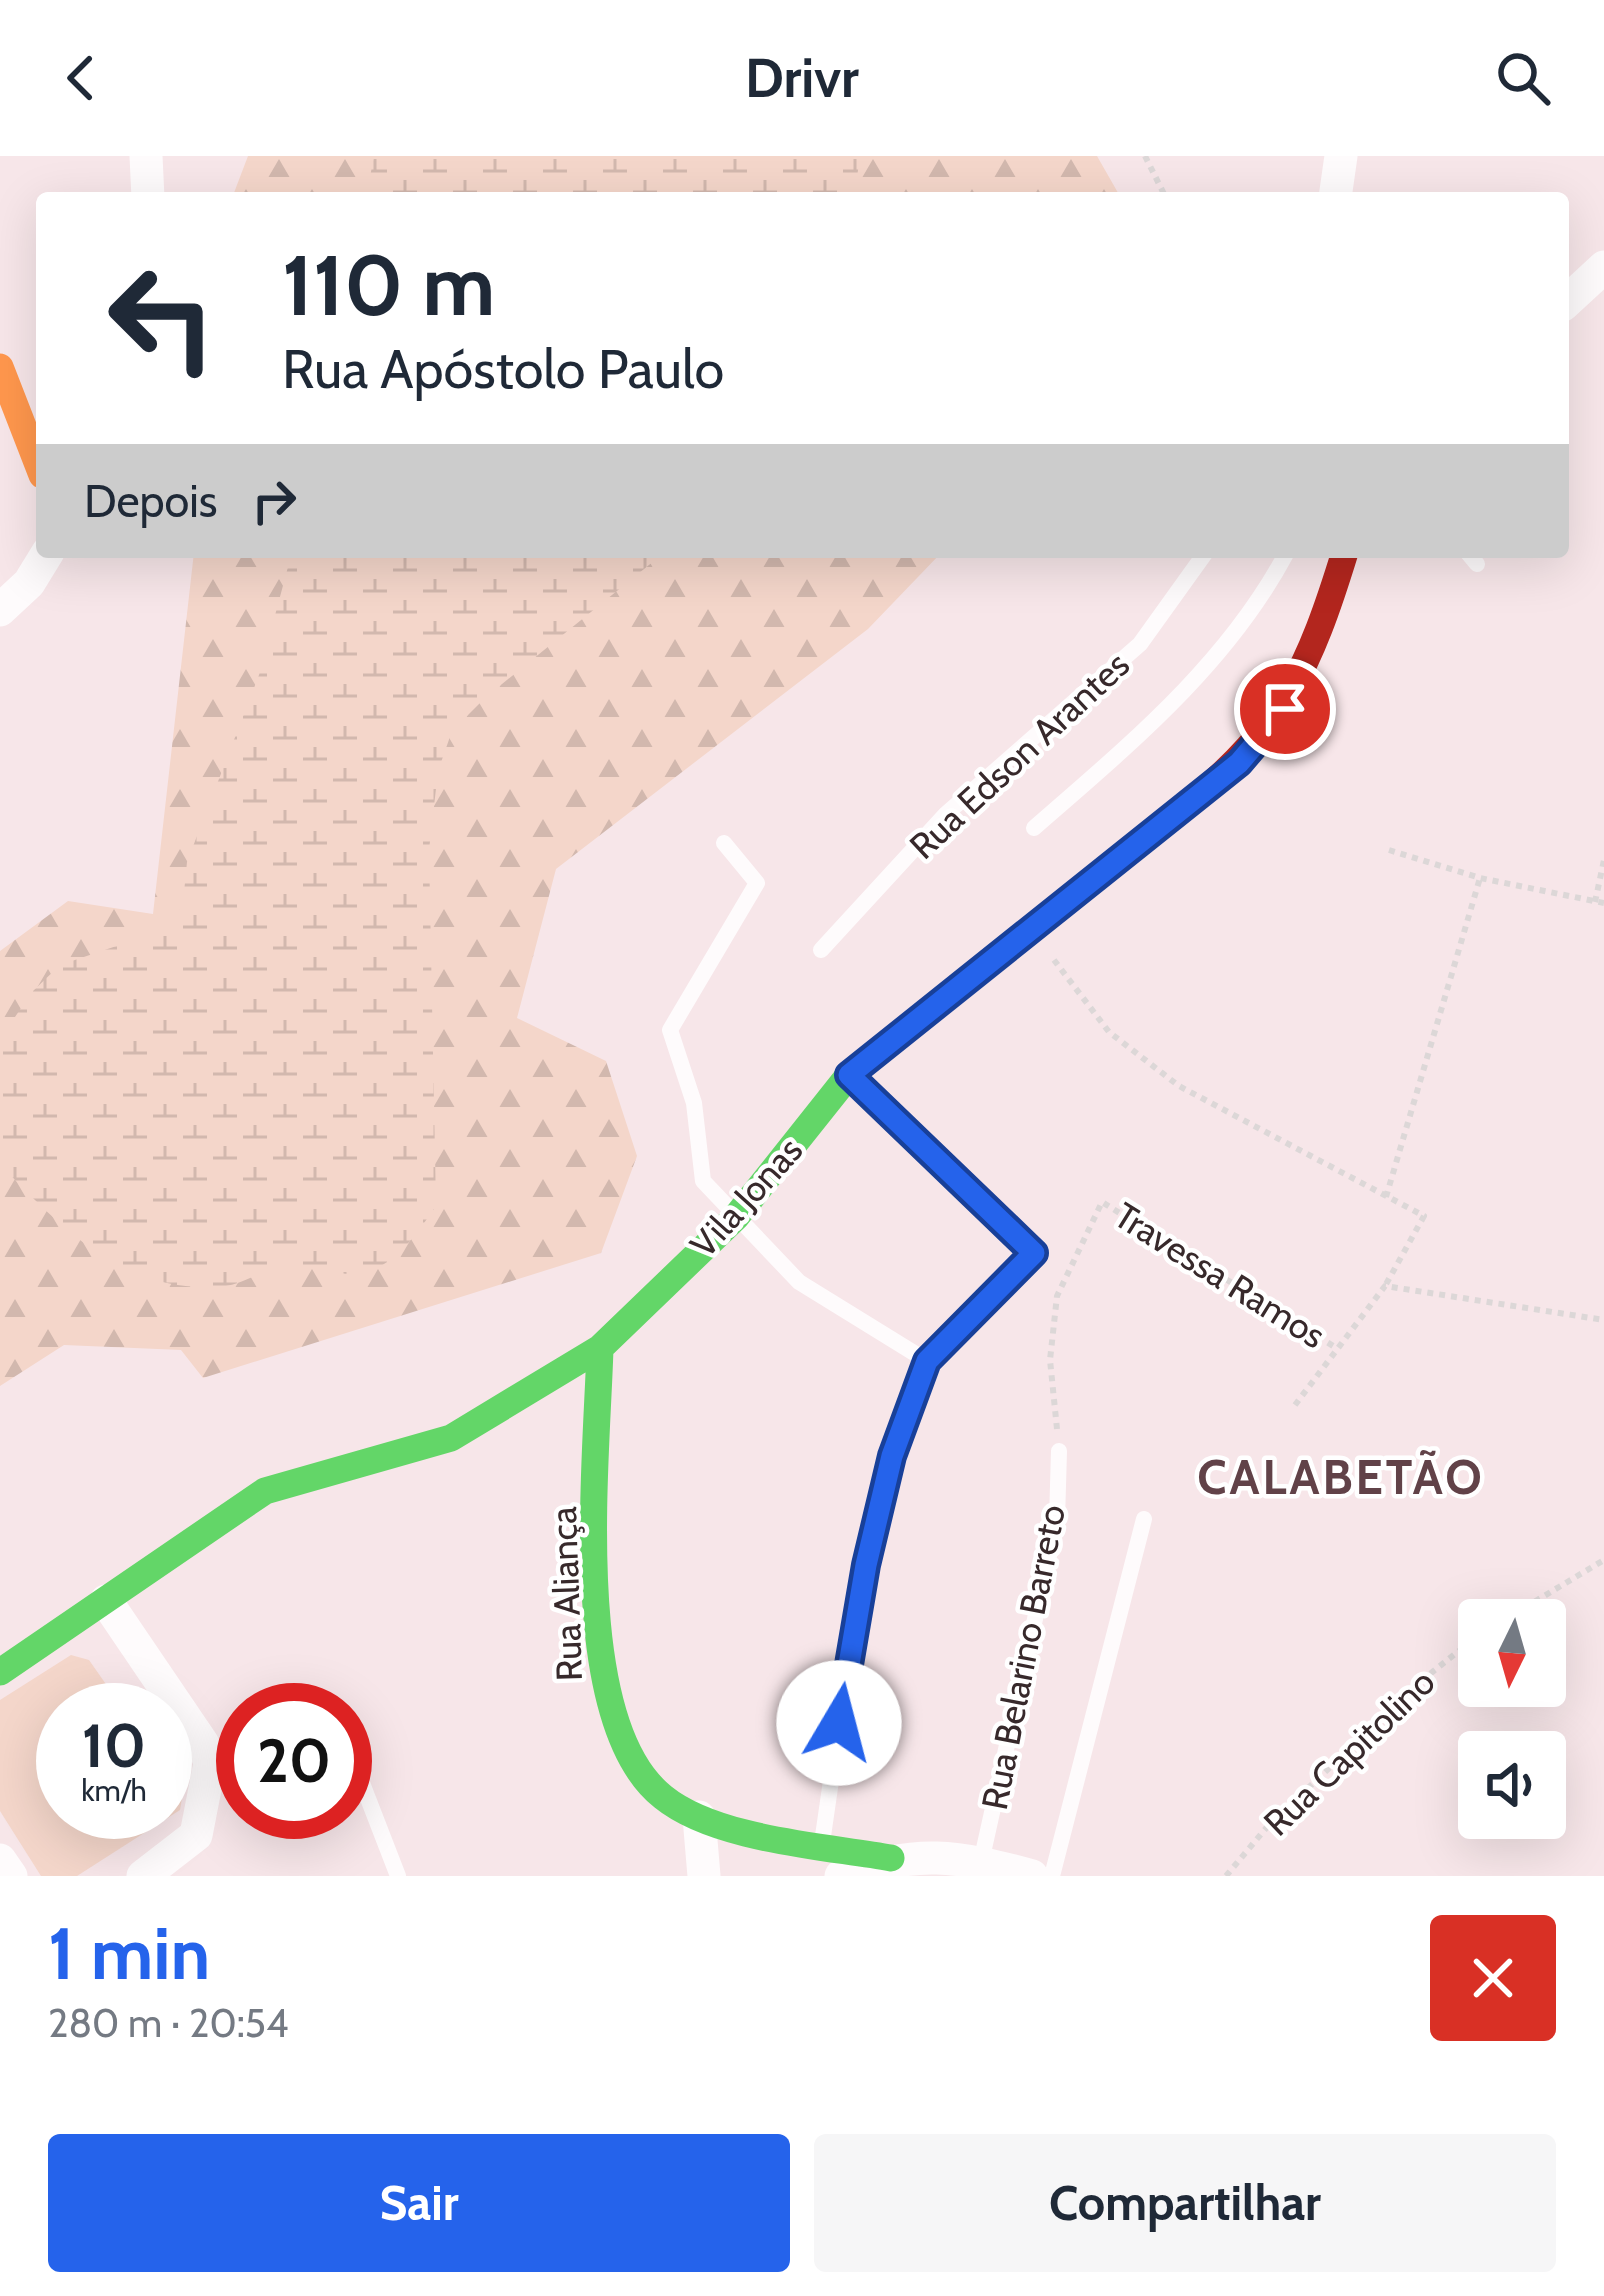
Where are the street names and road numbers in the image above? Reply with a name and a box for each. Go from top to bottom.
street label: Rua Edson Arantes [900,642,1138,868]
street label: Vila Jonas [681,1128,811,1266]
street label: Travessa Ramos [1107,1193,1333,1357]
street label: Rua Belarino Barreto [972,1501,1074,1813]
street label: Rua Aliança [541,1506,591,1682]
street label: Rua Capitolino [1254,1660,1444,1844]

